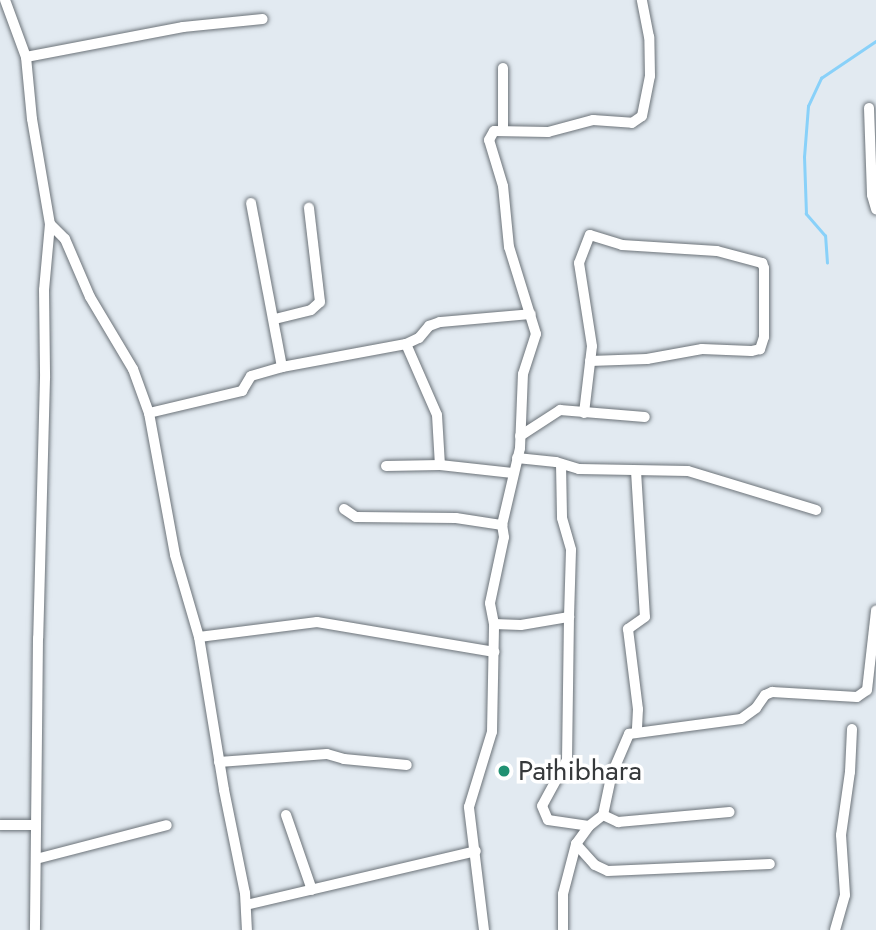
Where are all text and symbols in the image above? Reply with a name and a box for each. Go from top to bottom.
place label: Pathibhara [518,754,642,788]
marker: Pathibhara [496,763,512,779]

